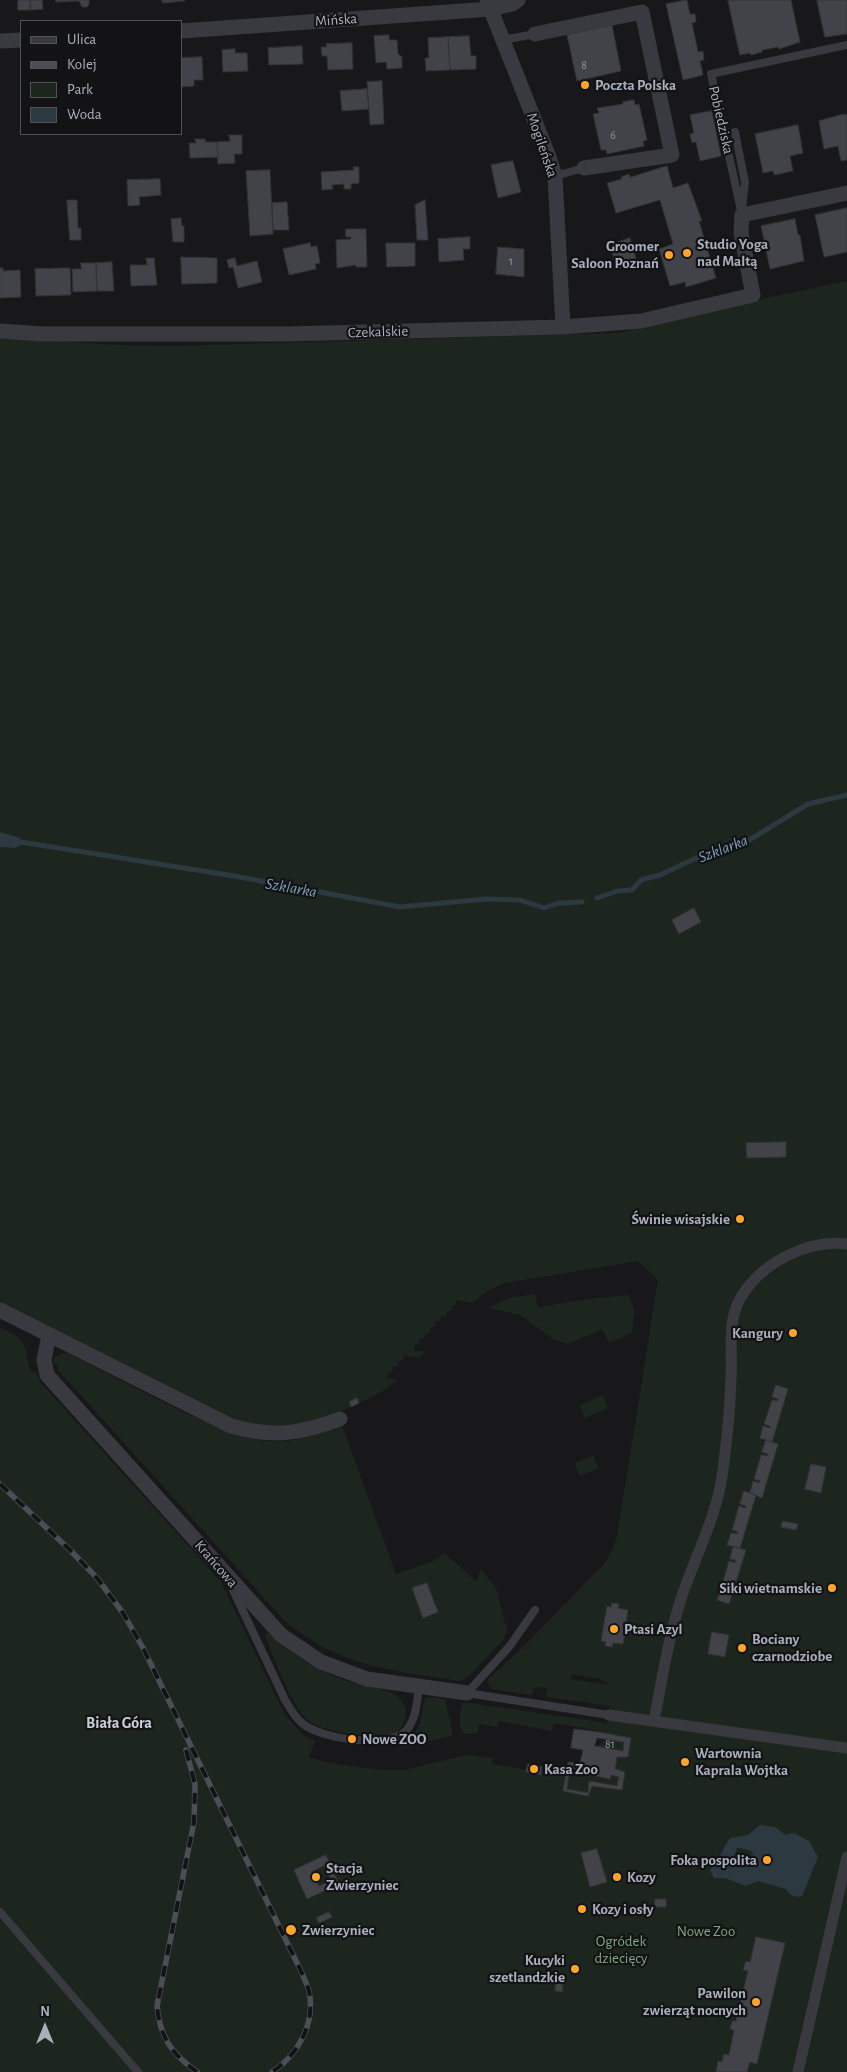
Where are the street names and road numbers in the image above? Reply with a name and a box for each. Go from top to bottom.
street label: Mińska [314,10,358,30]
street label: Pobiedziska [704,84,738,156]
street label: Mogileńska [523,110,561,180]
street label: Czekalskie [347,322,409,342]
street label: Krańcowa [191,1537,241,1591]

